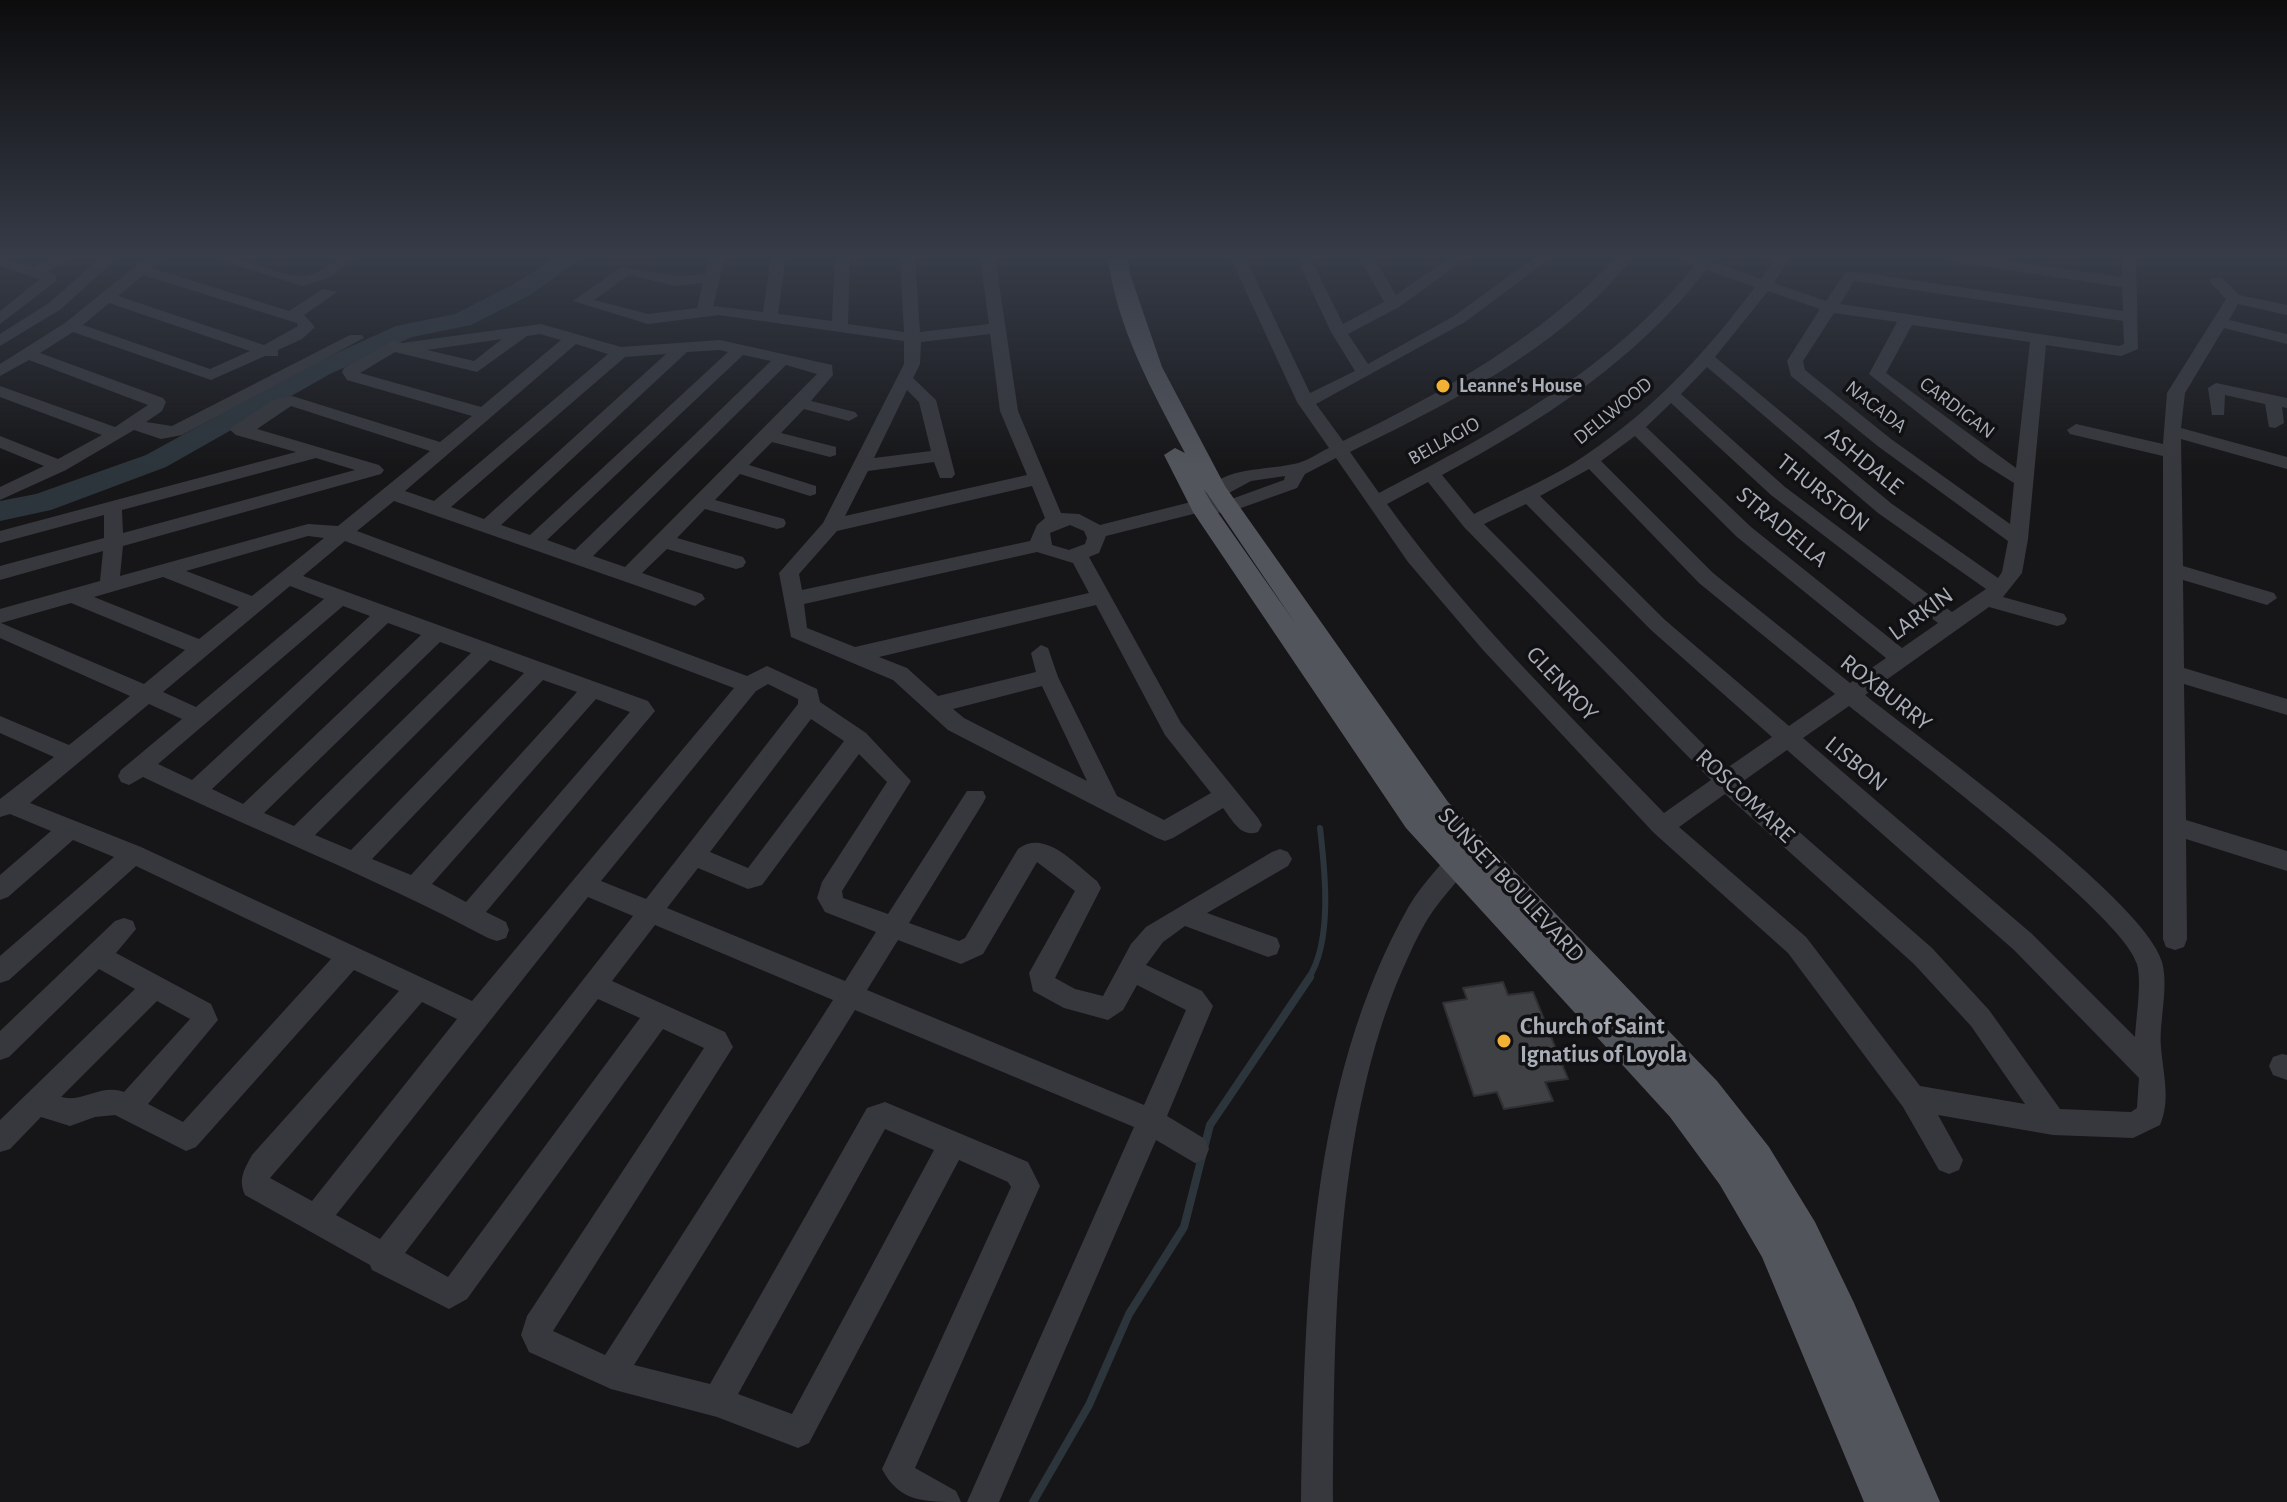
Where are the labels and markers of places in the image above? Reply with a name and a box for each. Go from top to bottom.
place label: Leanne's House [1459,374,1582,398]
marker: Leanne's House [1434,377,1452,395]
place label: Church of Saint Ignatius of Loyola [1520,1013,1687,1069]
marker: Church of Saint Ignatius of Loyola [1495,1032,1513,1050]

